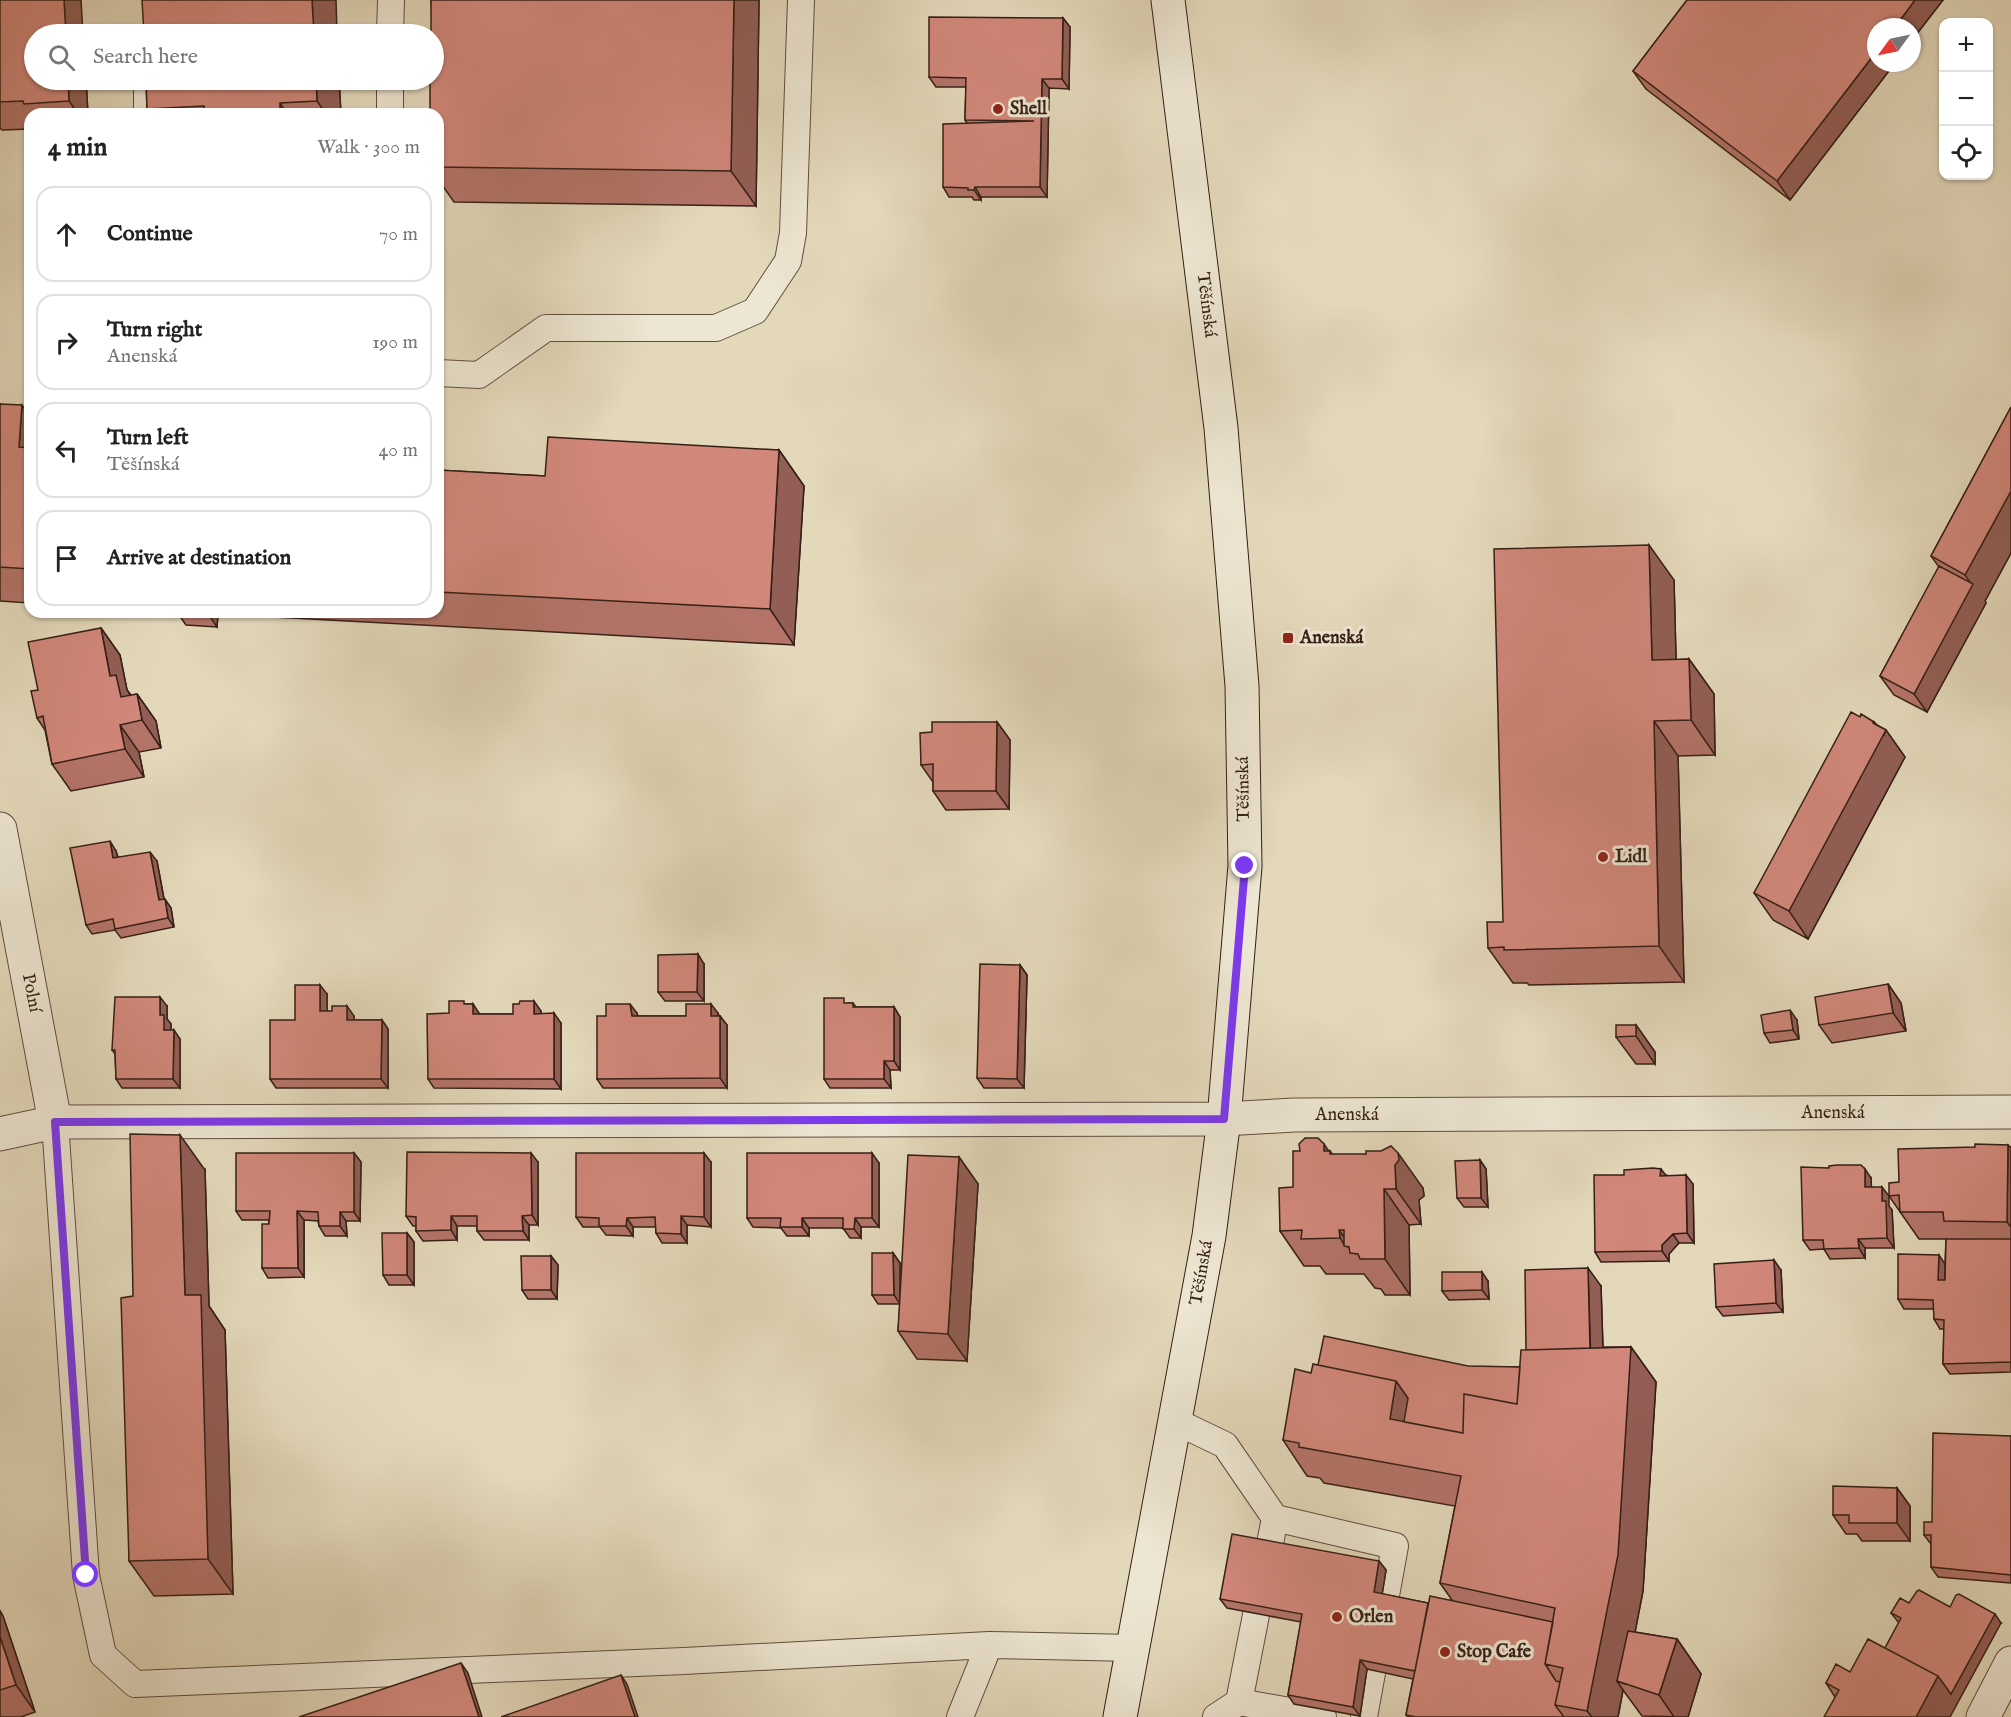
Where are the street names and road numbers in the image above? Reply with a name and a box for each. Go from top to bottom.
street label: Těšínská [1191,271,1221,339]
street label: Těšínská [1232,756,1256,822]
street label: Polní [16,972,46,1016]
street label: Anenská [1800,1102,1865,1125]
street label: Anenská [1314,1104,1379,1127]
street label: Těšínská [1185,1239,1219,1307]

